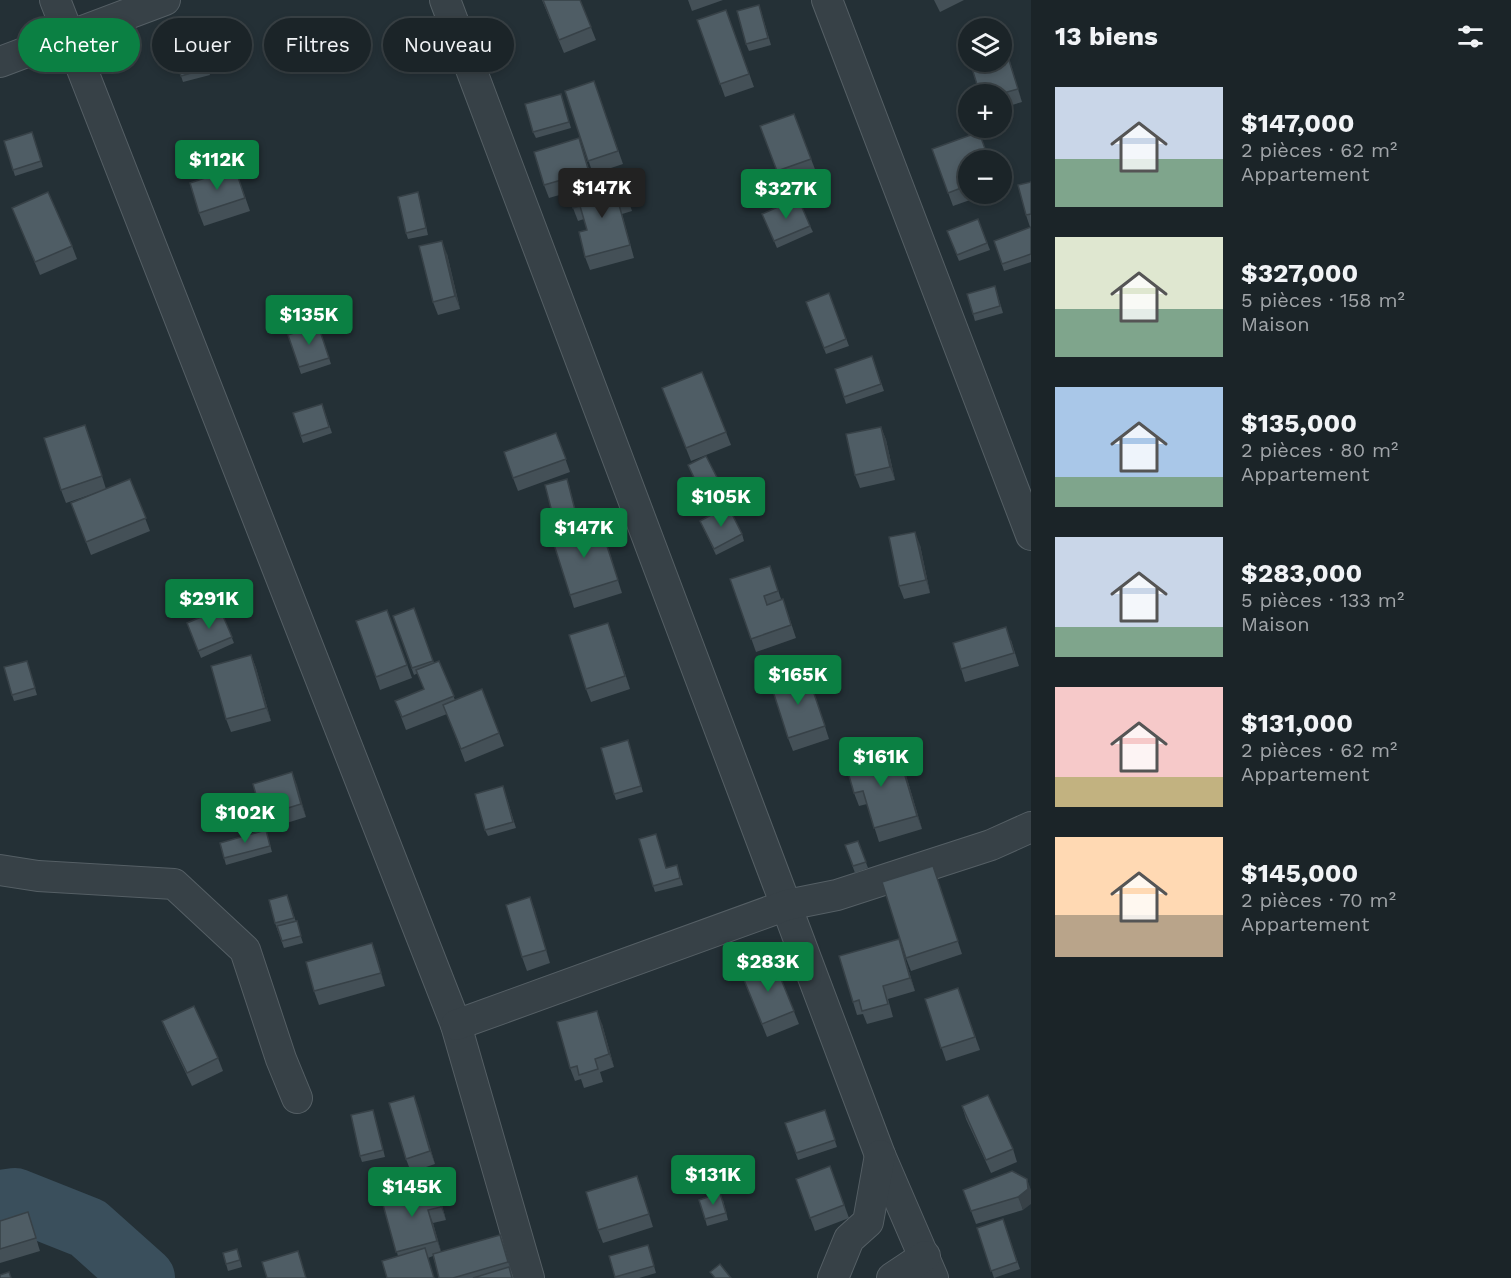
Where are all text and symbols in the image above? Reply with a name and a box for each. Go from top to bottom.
chip: Acheter [18,18,140,72]
chip: Louer [152,18,252,72]
chip: Filtres [264,18,371,72]
chip: Nouveau [383,18,514,72]
map controls [958,18,1012,204]
button: layers [958,18,1012,72]
icon: filters [1454,20,1487,53]
text: 13 biens [1055,21,1158,51]
button: + [958,84,1012,138]
text: $147,000 [1241,108,1355,138]
icon: home [1103,111,1175,183]
text: 2 pièces · 62 m² [1241,138,1397,162]
pin: $112K [175,140,259,191]
text: $112K [189,147,245,171]
button: − [958,150,1012,204]
text: Appartement [1241,162,1369,186]
pin: $147K [560,168,644,219]
pin: $327K [744,169,828,220]
text: $147K [572,175,632,199]
text: $327K [755,176,817,200]
text: $327,000 [1241,258,1358,288]
icon: home [1103,261,1175,333]
text: 5 pièces · 158 m² [1241,288,1405,312]
pin: $135K [267,295,351,346]
text: $135K [280,302,338,326]
text: Maison [1241,312,1310,336]
text: $135,000 [1241,408,1357,438]
icon: home [1103,411,1175,483]
text: 2 pièces · 80 m² [1241,438,1398,462]
text: Appartement [1241,462,1369,486]
pin: $105K [679,477,763,528]
text: $105K [691,484,751,508]
pin: $147K [542,508,626,559]
text: $147K [554,515,614,539]
text: $283,000 [1241,558,1362,588]
icon: home [1103,561,1175,633]
pin: $291K [167,579,251,630]
text: $291K [179,586,239,610]
text: 5 pièces · 133 m² [1241,588,1404,612]
text: Maison [1241,612,1310,636]
pin: $165K [756,655,840,706]
text: $165K [768,662,828,686]
text: $131,000 [1241,708,1353,738]
icon: home [1103,711,1175,783]
pin: $161K [839,737,923,788]
text: 2 pièces · 62 m² [1241,738,1397,762]
text: $161K [853,744,909,768]
text: Appartement [1241,762,1369,786]
pin: $102K [203,793,287,844]
text: $102K [215,800,275,824]
text: $145,000 [1241,858,1358,888]
icon: home [1103,861,1175,933]
text: 2 pièces · 70 m² [1241,888,1396,912]
text: Appartement [1241,912,1369,936]
pin: $283K [726,942,810,993]
text: $283K [737,949,799,973]
pin: $131K [671,1155,755,1206]
text: $131K [685,1162,741,1186]
pin: $145K [370,1167,454,1218]
text: $145K [382,1174,442,1198]

